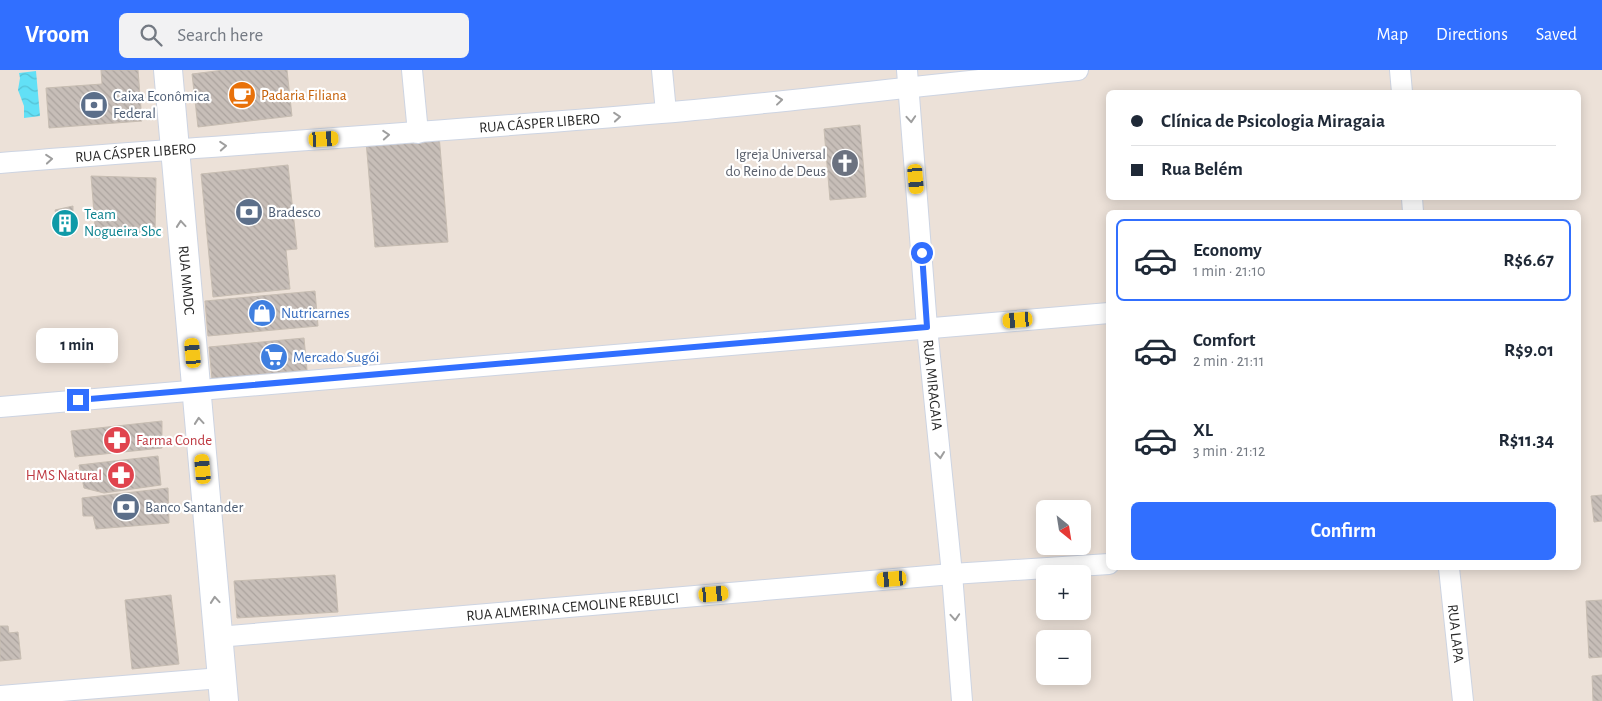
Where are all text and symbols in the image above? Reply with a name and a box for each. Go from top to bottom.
search box [119,13,469,58]
icon: search [137,21,165,49]
text: Vroom [25,23,89,47]
text: Search here [177,26,263,45]
text: Map [1377,26,1408,44]
text: Directions [1436,26,1508,44]
text: Saved [1536,26,1577,44]
cafe icon: Padaria Filiana [227,80,257,110]
place label: Padaria Filiana [261,88,347,103]
place label: Caixa Econômica Federal [113,89,210,121]
bank icon: Caixa Econômica Federal [79,90,109,120]
one-way arrow [775,95,783,106]
street label: RUA CÁSPER LIBERO [479,111,600,135]
one-way arrow [614,111,622,122]
text: Clínica de Psicologia Miragaia [1161,112,1385,131]
one-way arrow [905,115,916,123]
one-way arrow [382,130,390,141]
car [308,131,339,147]
one-way arrow [220,140,228,151]
street label: RUA CÁSPER LIBERO [75,141,196,165]
place label: Igreja Universal do Reino de Deus [726,147,826,179]
church icon: Igreja Universal do Reino de Deus [830,148,860,178]
one-way arrow [45,154,53,165]
text: Rua Belém [1161,160,1243,179]
car [907,163,924,195]
bank icon: Bradesco [234,197,264,227]
place label: Bradesco [268,205,321,220]
place label: Team Nogueira Sbc [84,207,162,239]
building icon: Team Nogueira Sbc [50,208,80,238]
one-way arrow [176,220,187,228]
icon: car [1133,238,1178,283]
text: Economy [1193,241,1262,260]
route start [911,242,933,264]
street label: RUA MMDC [176,245,197,316]
text: R$6.67 [1503,251,1554,270]
text: 1 min · 21:10 [1193,263,1265,279]
shop icon: Nutricarnes [247,298,277,328]
place label: Nutricarnes [281,306,349,321]
car [1002,311,1033,329]
callout: 1 min [37,328,119,362]
icon: car [1133,328,1178,373]
text: Comfort [1193,331,1255,350]
text: 1 min [60,337,94,353]
car [184,337,201,369]
street label: RUA MIRAGAIA [921,339,945,431]
text: R$9.01 [1504,341,1554,360]
supermarket icon: Mercado Sugói [259,342,289,372]
place label: Mercado Sugói [293,350,379,365]
text: 2 min · 21:11 [1193,353,1264,369]
route end [67,389,89,411]
one-way arrow [194,417,205,425]
icon: car [1133,418,1178,463]
text: XL [1193,421,1213,440]
pharmacy icon: Farma Conde [102,425,132,455]
text: R$11.34 [1498,431,1554,450]
place label: Farma Conde [136,433,212,448]
text: 3 min · 21:12 [1193,443,1265,459]
one-way arrow [934,451,945,459]
car [194,453,211,485]
pharmacy icon: HMS Natural [106,460,136,490]
place label: HMS Natural [26,468,102,483]
bank icon: Banco Santander [111,492,141,522]
place label: Banco Santander [145,500,243,515]
north arrow [1036,500,1091,555]
map controls [1036,500,1091,685]
button: Confirm [1131,502,1556,560]
button: + [1036,565,1091,620]
car [876,570,907,588]
car [698,585,729,603]
street label: RUA ALMERINA CEMOLINE REBULCI [466,590,680,623]
one-way arrow [209,596,220,604]
street label: RUA LAPA [1445,604,1466,664]
one-way arrow [950,613,961,621]
button: − [1036,630,1091,685]

